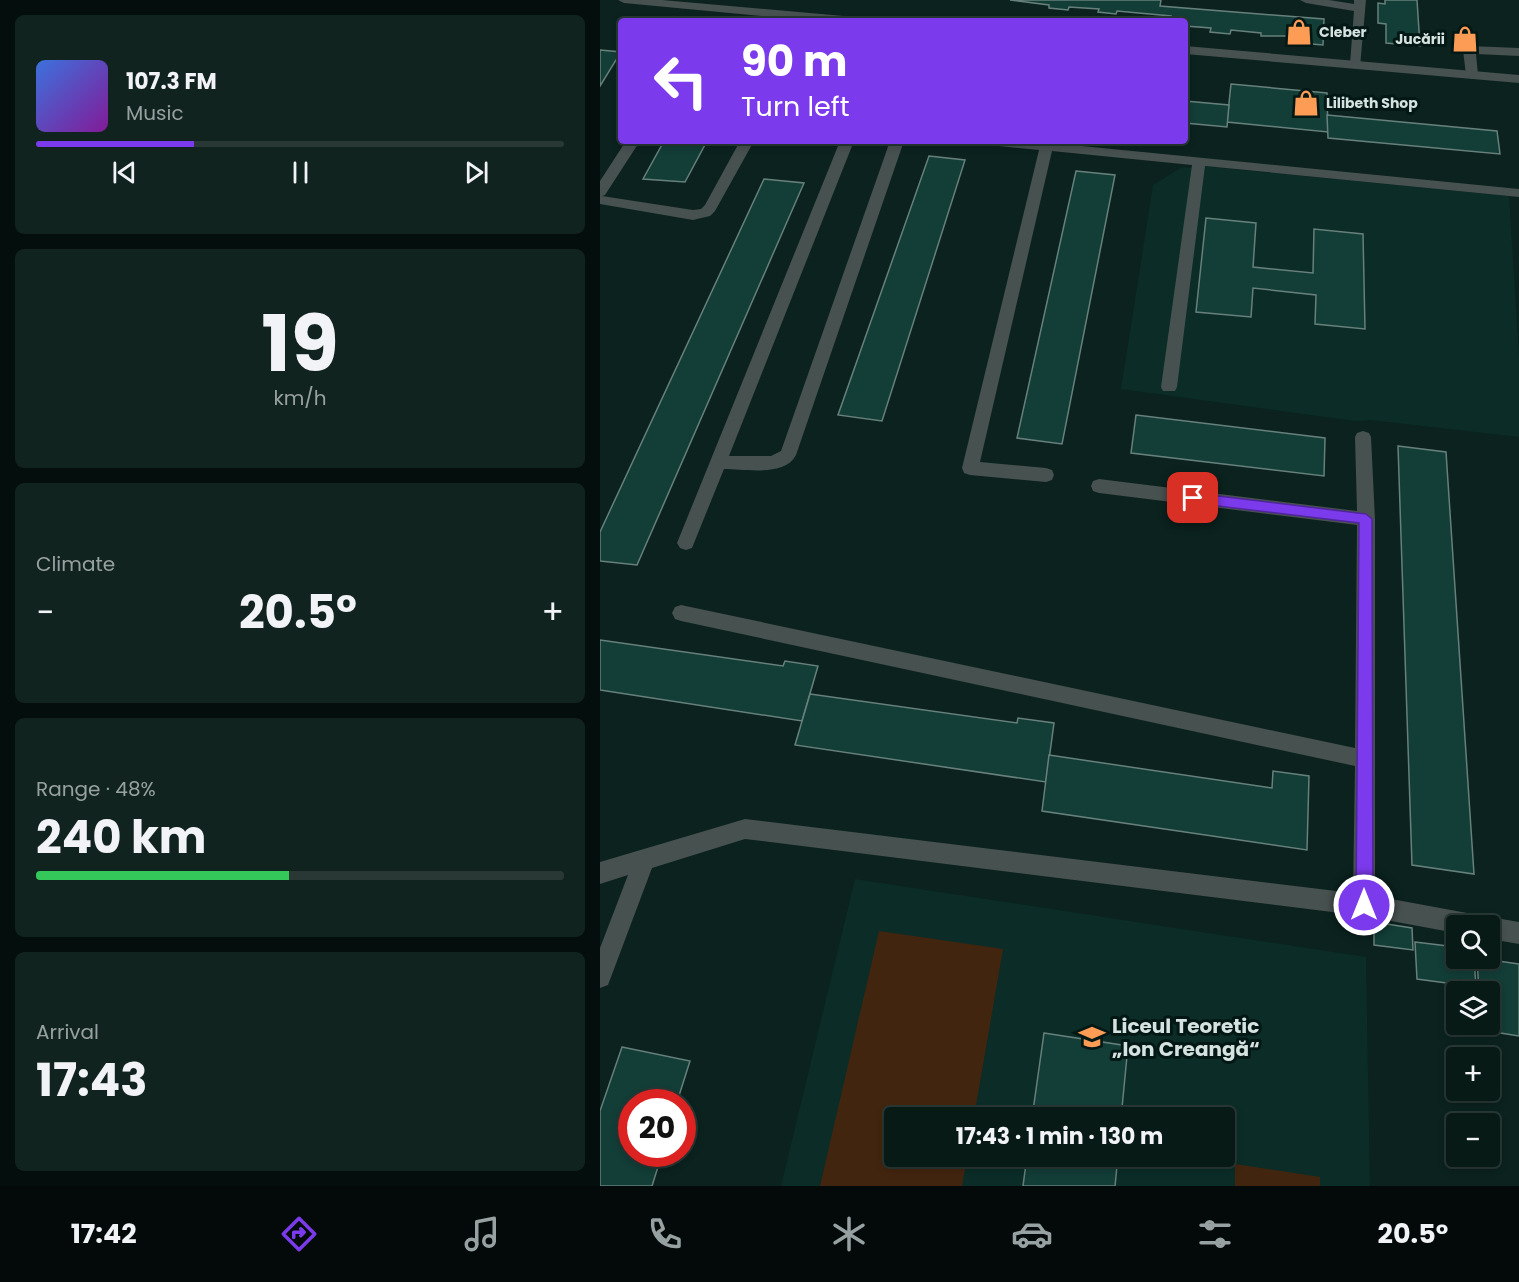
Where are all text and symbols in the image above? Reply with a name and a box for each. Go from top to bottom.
shop icon: Cleber [1284,17,1314,47]
place label: Cleber [1319,22,1367,42]
shop icon: Jucării [1450,24,1480,54]
place label: Jucării [1395,29,1445,49]
text: 90 m [741,32,848,91]
icon: left [642,42,720,120]
text: 107.3 FM [126,66,217,97]
text: Turn left [741,88,850,125]
shop icon: Lilibeth Shop [1291,88,1321,118]
place label: Lilibeth Shop [1326,93,1418,113]
text: Music [126,99,184,127]
icon: previous [108,156,141,189]
icon: pause [284,156,317,189]
icon: next [460,156,493,189]
text: 19 [261,289,339,398]
text: km/h [273,384,327,412]
pin [1167,472,1218,523]
icon: arrive [1176,481,1209,514]
text: Climate [36,550,115,578]
text: 20.5° [239,581,357,644]
text: − [36,589,54,636]
text: + [541,589,564,636]
text: Range · 48% [36,775,156,803]
text: 240 km [36,806,207,869]
position arrow [1332,873,1396,937]
map controls [1446,915,1500,1167]
button: search [1446,915,1500,969]
button: layers [1446,981,1500,1035]
place label: Liceul Teoretic „Ion Creangă“ [1112,1012,1260,1063]
text: Arrival [36,1018,99,1046]
school or university icon: Liceul Teoretic „Ion Creangă“ [1077,1022,1107,1052]
button: + [1446,1047,1500,1101]
text: 17:43 [36,1049,147,1112]
speed limit sign: 20 [618,1089,696,1167]
button: − [1446,1113,1500,1167]
text: 17:43 · 1 min · 130 m [956,1121,1163,1152]
icon: directions [278,1213,320,1255]
icon: music [461,1213,503,1255]
icon: phone [644,1213,686,1255]
icon: climate [828,1213,870,1255]
icon: car [1011,1213,1053,1255]
icon: filters [1194,1213,1236,1255]
text: 17:42 [71,1215,137,1252]
text: 20.5° [1378,1215,1448,1252]

